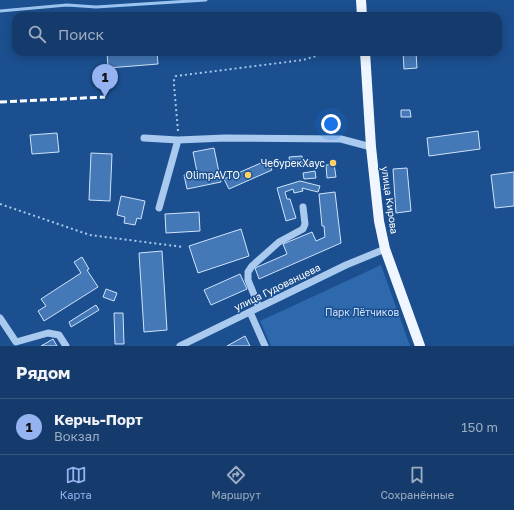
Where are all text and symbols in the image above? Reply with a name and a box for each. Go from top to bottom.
search box [12,12,502,56]
icon: search [26,23,48,45]
text: Поиск [58,25,104,43]
pin: 1 [92,64,118,97]
your location [321,114,341,134]
place label: ЧебурекХаус [261,157,326,169]
marker: ЧебурекХаус [328,158,338,168]
street label: улица Кирова [379,165,401,235]
place label: OlimpAVTO [186,169,240,181]
marker: OlimpAVTO [243,170,253,180]
street label: улица Гудованцева [232,261,322,313]
park label: Парк Лётчиков [325,306,399,318]
text: Рядом [16,362,70,383]
text: Керчь-Порт [54,410,143,428]
text: 1 [26,419,32,435]
text: 150 m [461,419,498,435]
text: Вокзал [54,428,100,444]
tab: Карта [60,464,92,501]
tab: Маршрут [211,464,261,501]
tab: Сохранённые [380,464,454,501]

